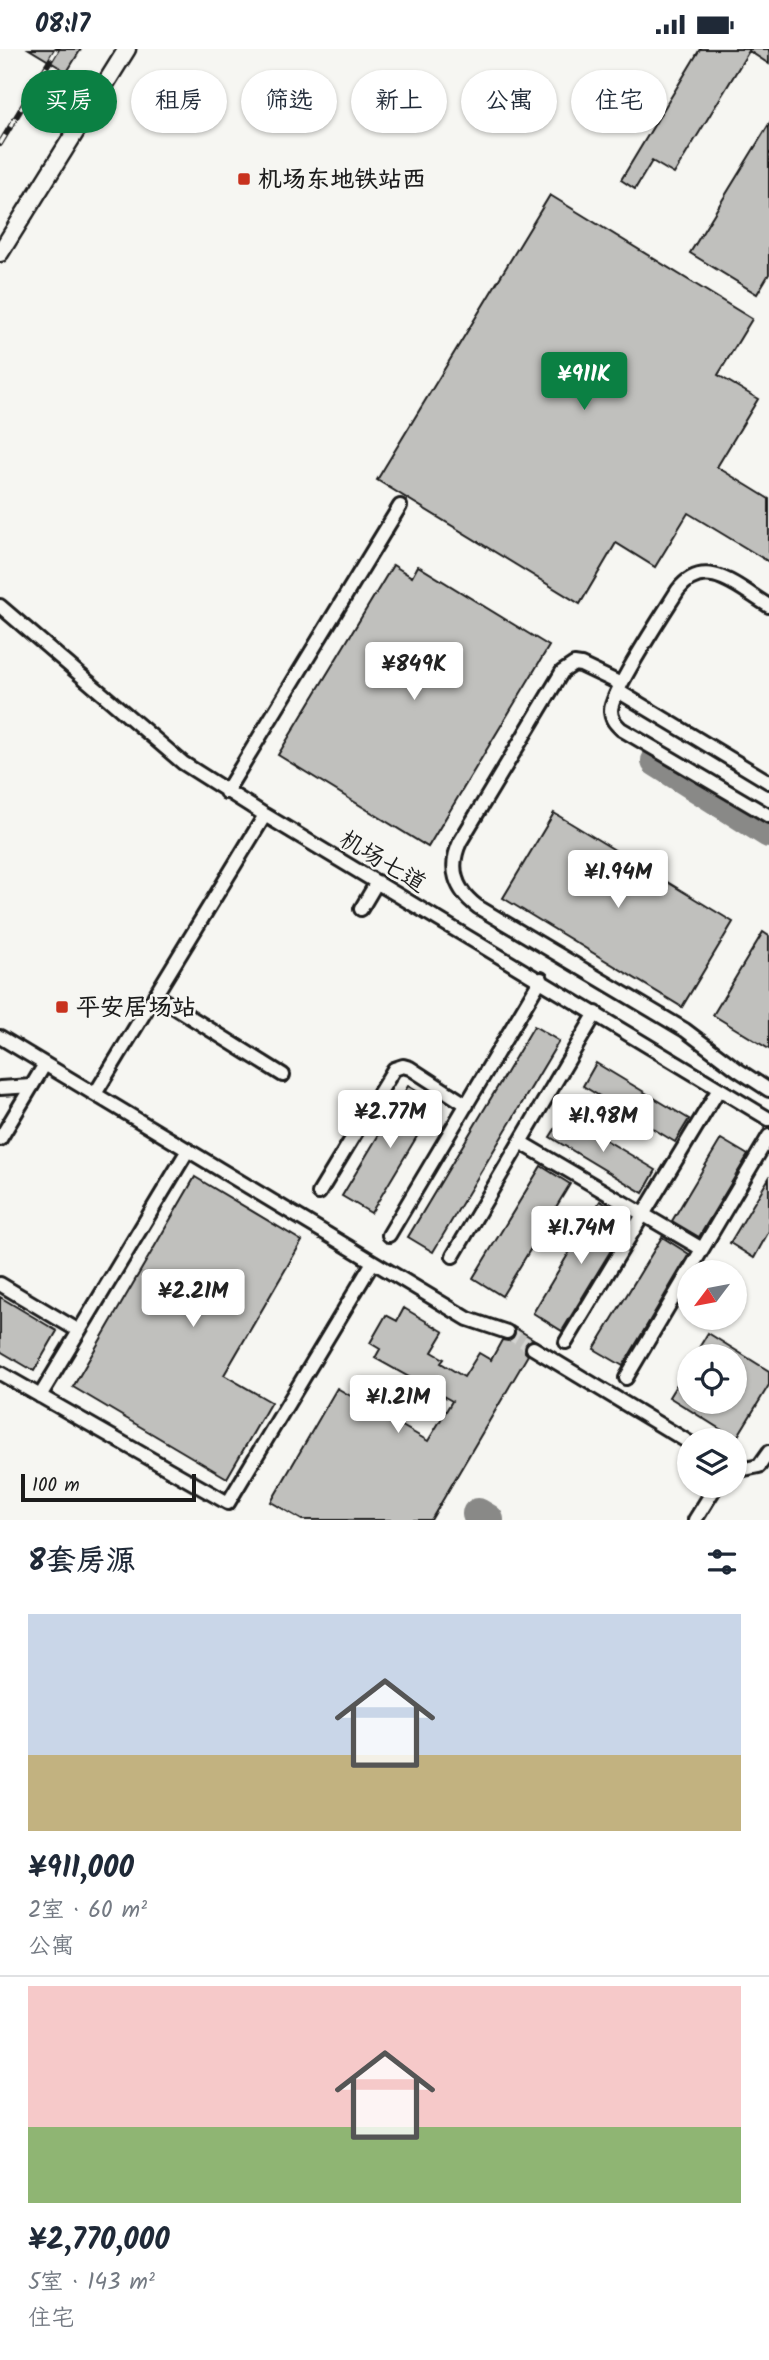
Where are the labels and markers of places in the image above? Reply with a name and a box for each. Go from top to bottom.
place label: 机场东地铁站西 [258,161,426,200]
marker: 机场东地铁站西 [236,171,252,187]
pin: ¥911K [535,353,633,412]
pin: ¥849K [365,643,463,702]
pin: ¥1.94M [561,851,675,910]
place label: 平安居场站 [76,989,196,1028]
marker: 平安居场站 [54,999,70,1015]
pin: ¥2.77M [333,1091,447,1150]
pin: ¥1.98M [546,1095,660,1154]
pin: ¥1.74M [524,1207,638,1266]
pin: ¥2.21M [136,1269,250,1329]
pin: ¥1.21M [341,1375,455,1435]

